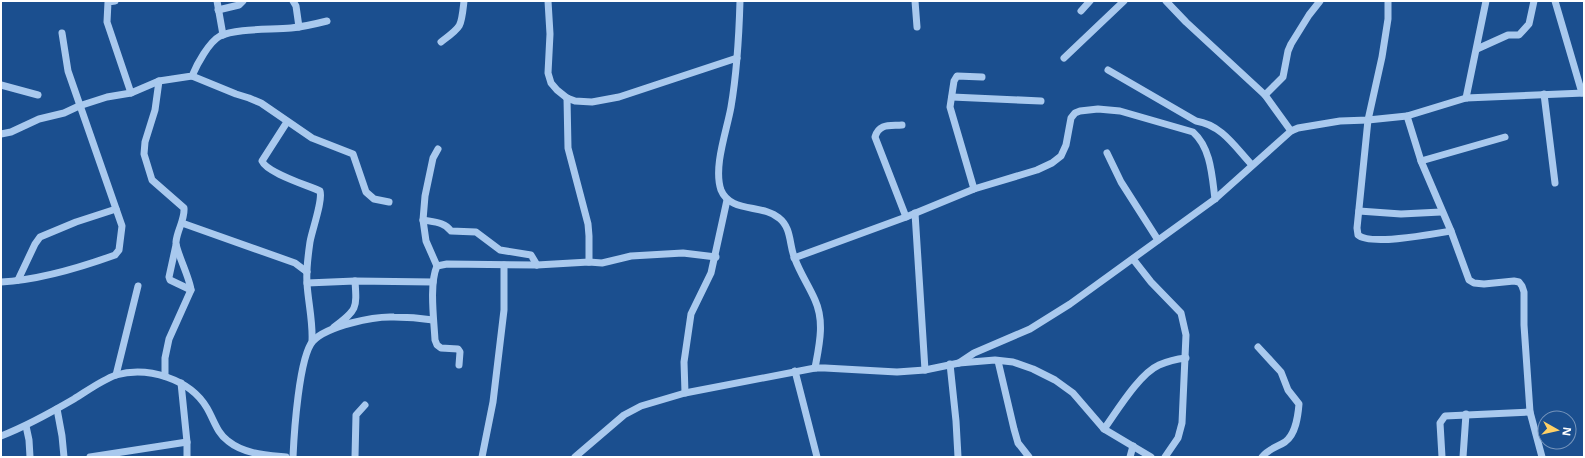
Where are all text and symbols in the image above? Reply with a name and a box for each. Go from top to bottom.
north arrow [1537,410,1577,450]
text: N [1559,426,1575,437]

